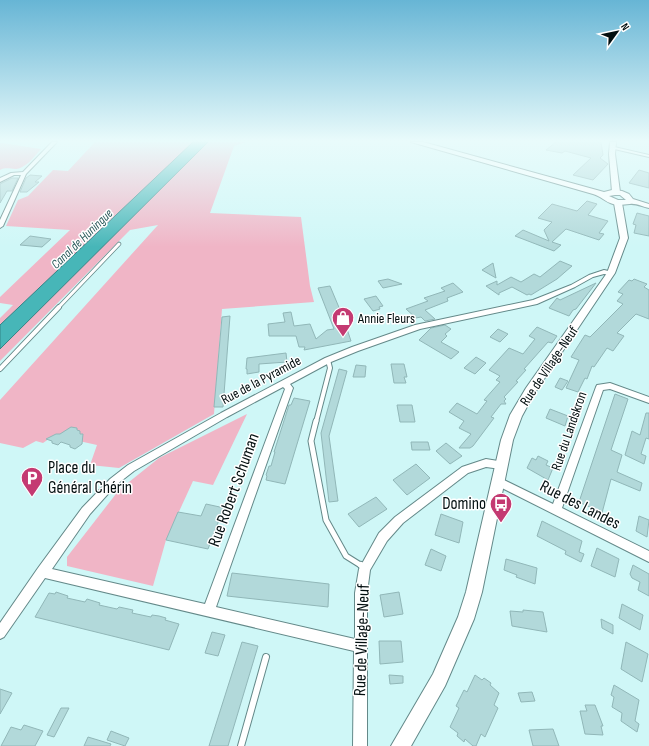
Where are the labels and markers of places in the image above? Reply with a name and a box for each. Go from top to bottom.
shop icon: Annie Fleurs [330,305,356,338]
place label: Annie Fleurs [357,310,415,327]
place label: Place du Général Chérin [48,458,132,498]
parking icon: Place du Général Chérin [19,465,45,498]
bus stop icon: Domino [488,491,514,524]
place label: Domino [442,494,486,514]

